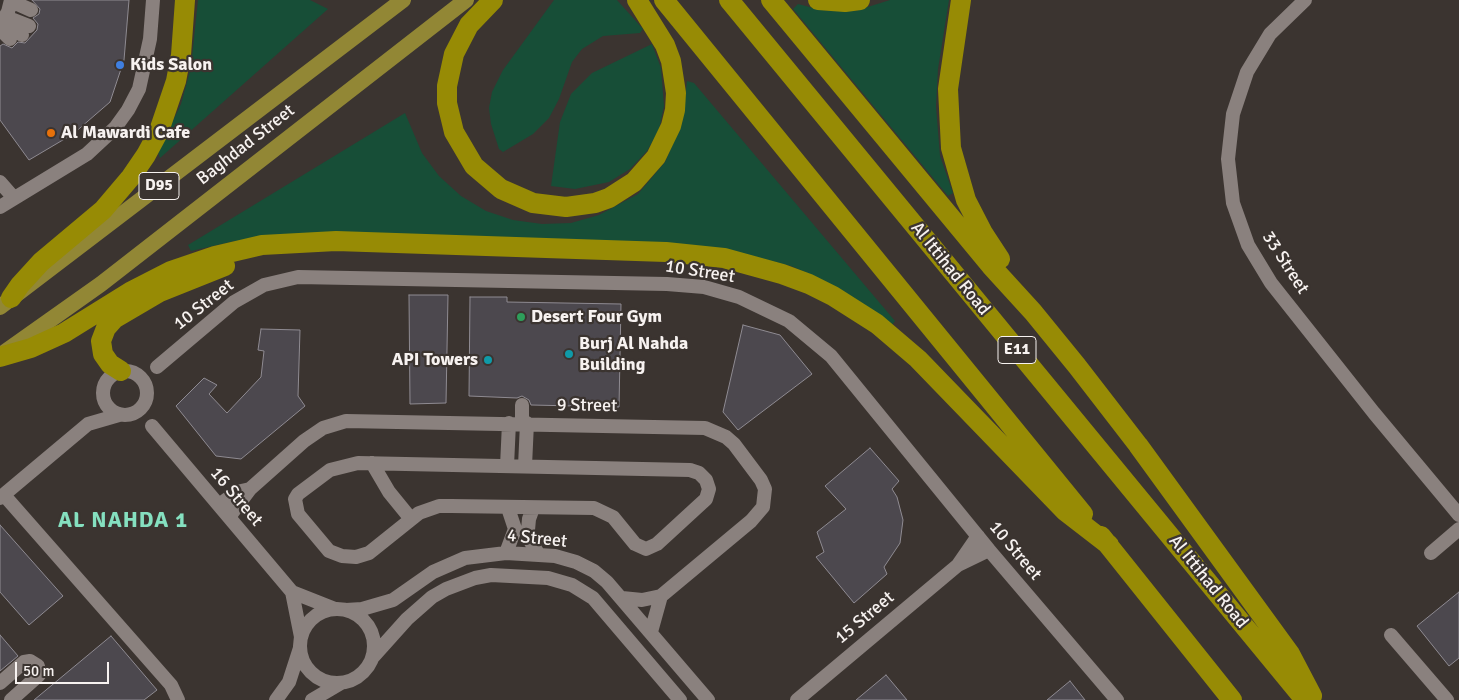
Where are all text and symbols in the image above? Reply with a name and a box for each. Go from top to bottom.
place label: Kids Salon [130,54,212,76]
marker: Kids Salon [114,59,126,71]
street label: Baghdad Street [193,100,299,190]
place label: Al Mawardi Cafe [61,122,190,144]
marker: Al Mawardi Cafe [45,127,57,139]
road number: D95 [139,172,179,200]
street label: Al Ittihad Road [906,218,994,320]
street label: 33 Street [1257,228,1313,298]
street label: 10 Street [664,256,736,288]
street label: 10 Street [170,275,238,335]
place label: Desert Four Gym [531,306,662,328]
marker: Desert Four Gym [515,311,527,323]
place label: Burj Al Nahda Building [579,333,688,376]
road number: E11 [998,336,1036,364]
marker: Burj Al Nahda Building [563,348,575,360]
place label: API Towers [392,349,478,371]
marker: API Towers [482,354,494,366]
street label: 9 Street [557,395,617,417]
street label: 16 Street [205,463,267,531]
district label: AL NAHDA 1 [57,508,189,534]
street label: 10 Street [984,517,1046,585]
street label: 4 Street [506,525,568,553]
street label: Al Ittihad Road [1164,531,1252,633]
street label: 15 Street [831,587,899,649]
scale bar [18,652,111,684]
text: 50 m [23,662,54,680]

